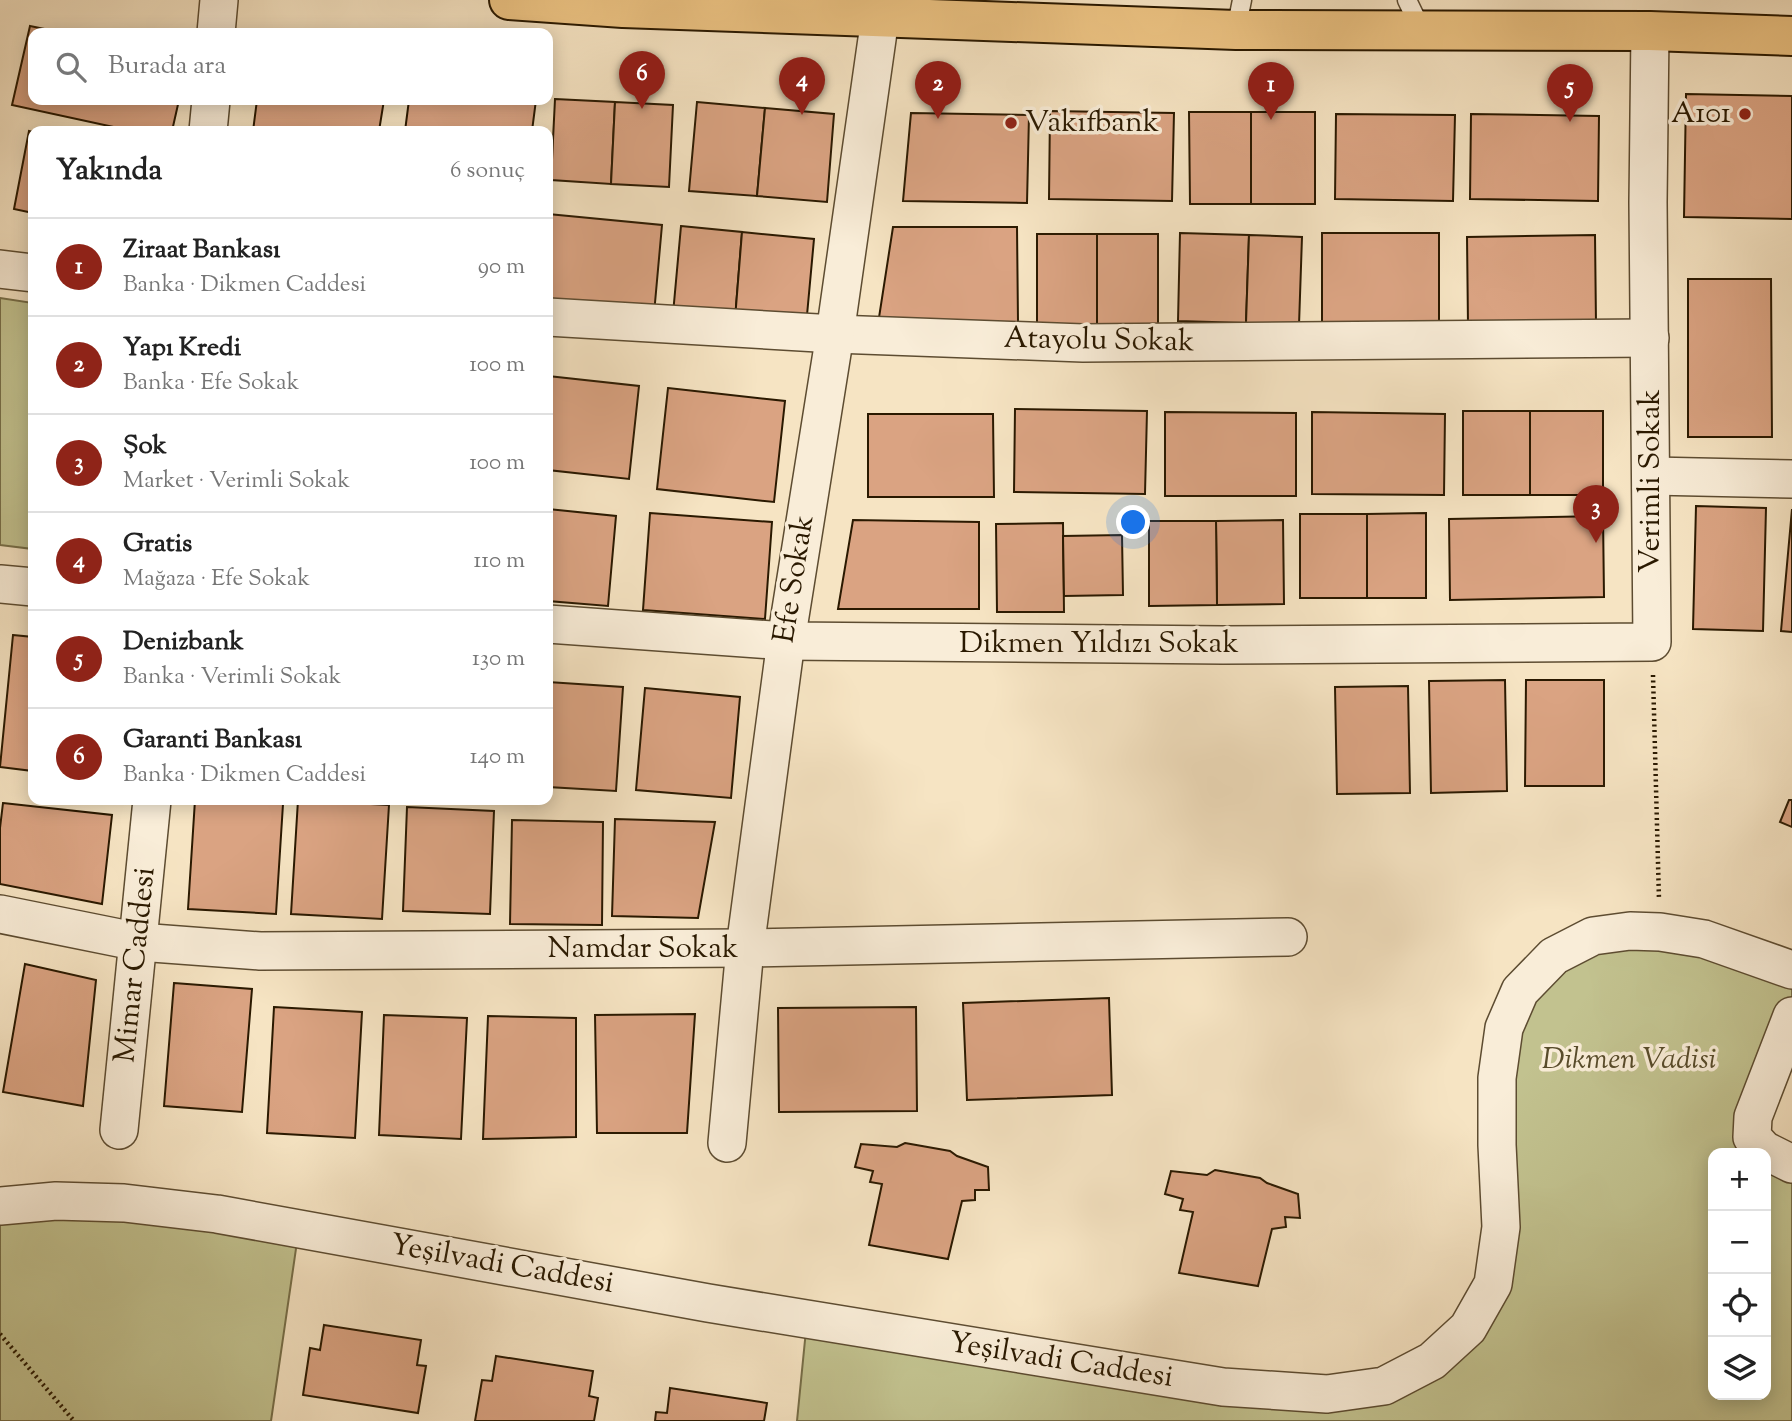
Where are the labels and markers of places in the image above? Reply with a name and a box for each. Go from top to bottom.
pin: 6 [619,51,665,109]
pin: 4 [779,57,825,115]
pin: 2 [915,61,961,119]
pin: 1 [1248,62,1294,120]
pin: 5 [1547,64,1593,122]
place label: A101 [1671,93,1731,136]
place label: Vakıfbank [1025,102,1159,145]
marker: A101 [1737,106,1753,122]
marker: Vakıfbank [1003,115,1019,131]
pin: 3 [1573,485,1619,543]

